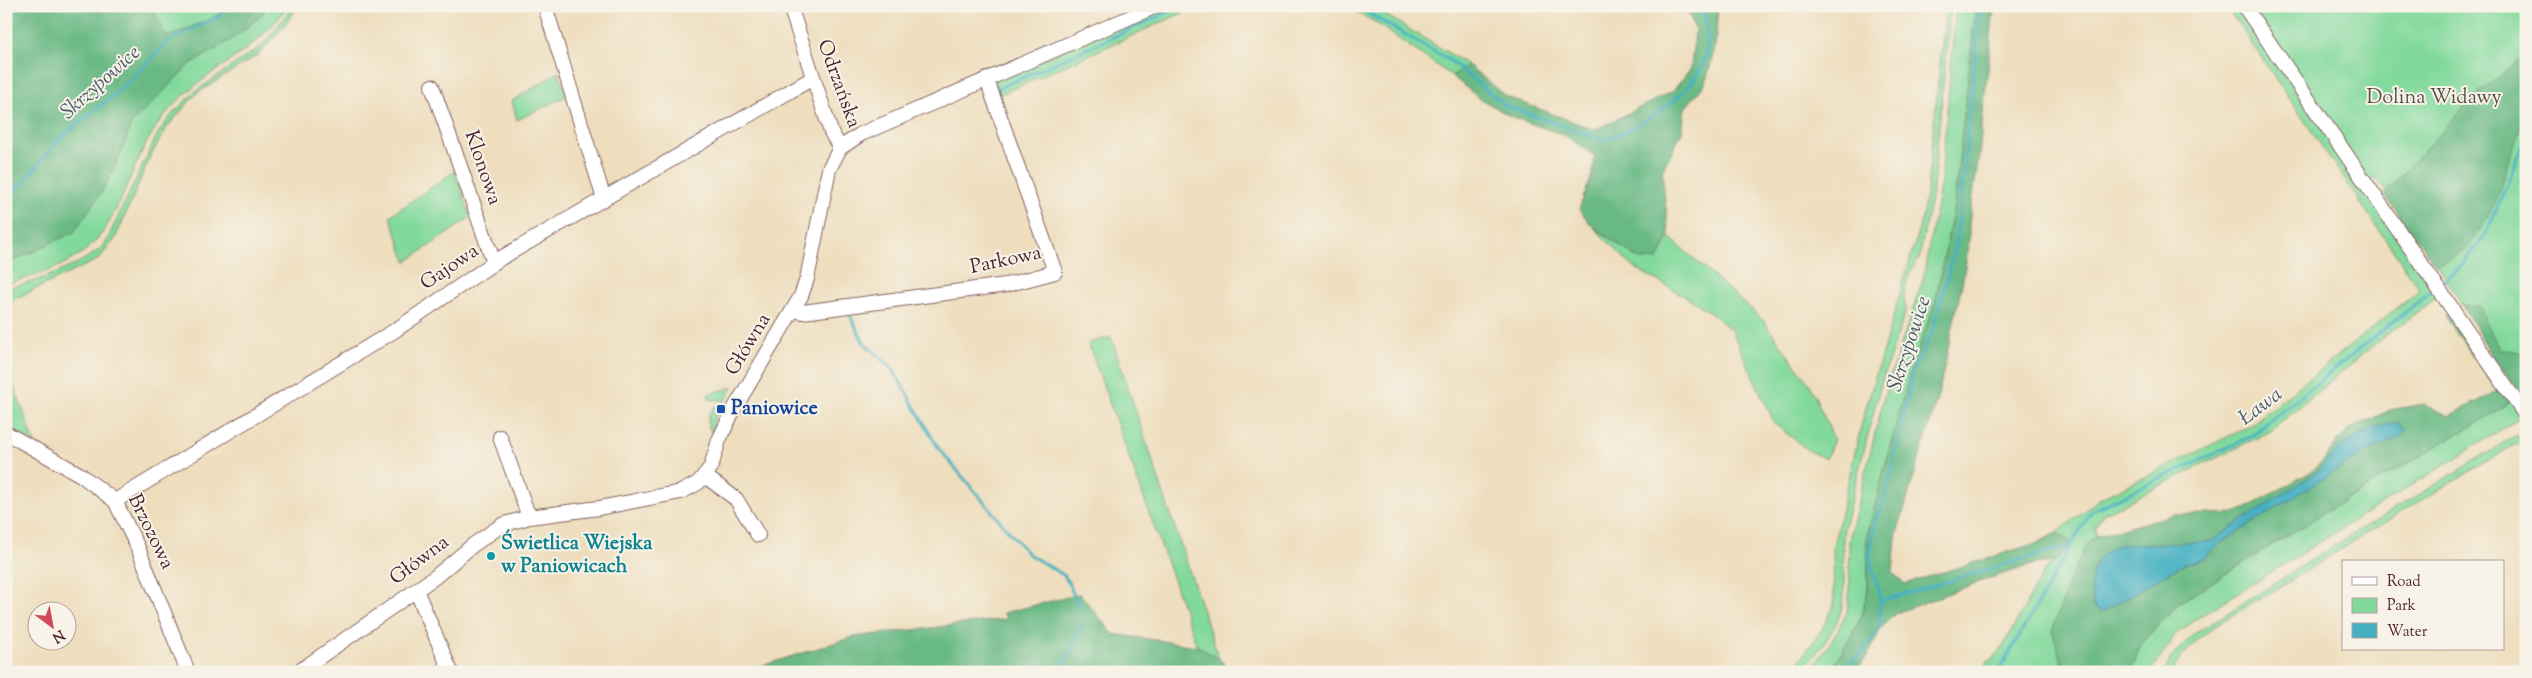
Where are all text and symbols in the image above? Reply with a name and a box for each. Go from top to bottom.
street label: Odrzańska [809,36,867,132]
water label: Skrzypowice [54,39,148,127]
park label: Dolina Widawy [2366,84,2502,113]
street label: Klonowa [456,127,508,209]
street label: Gajowa [415,238,485,298]
street label: Parkowa [968,239,1044,283]
water label: Skrzypowice [1881,293,1939,395]
street label: Główna [719,308,779,382]
water label: Ława [2233,380,2289,433]
place label: Paniowice [731,395,818,424]
marker: Paniowice [715,403,727,415]
street label: Brzozowa [119,489,181,575]
street label: Główna [384,529,456,593]
place label: Świetlica Wiejska w Paniowicach [501,529,653,582]
marker: Świetlica Wiejska w Paniowicach [485,550,497,562]
legend [2342,560,2504,650]
text: Road [2387,572,2421,593]
text: Park [2387,596,2416,617]
north arrow [28,600,78,650]
text: Water [2387,622,2428,643]
text: N [48,624,68,647]

